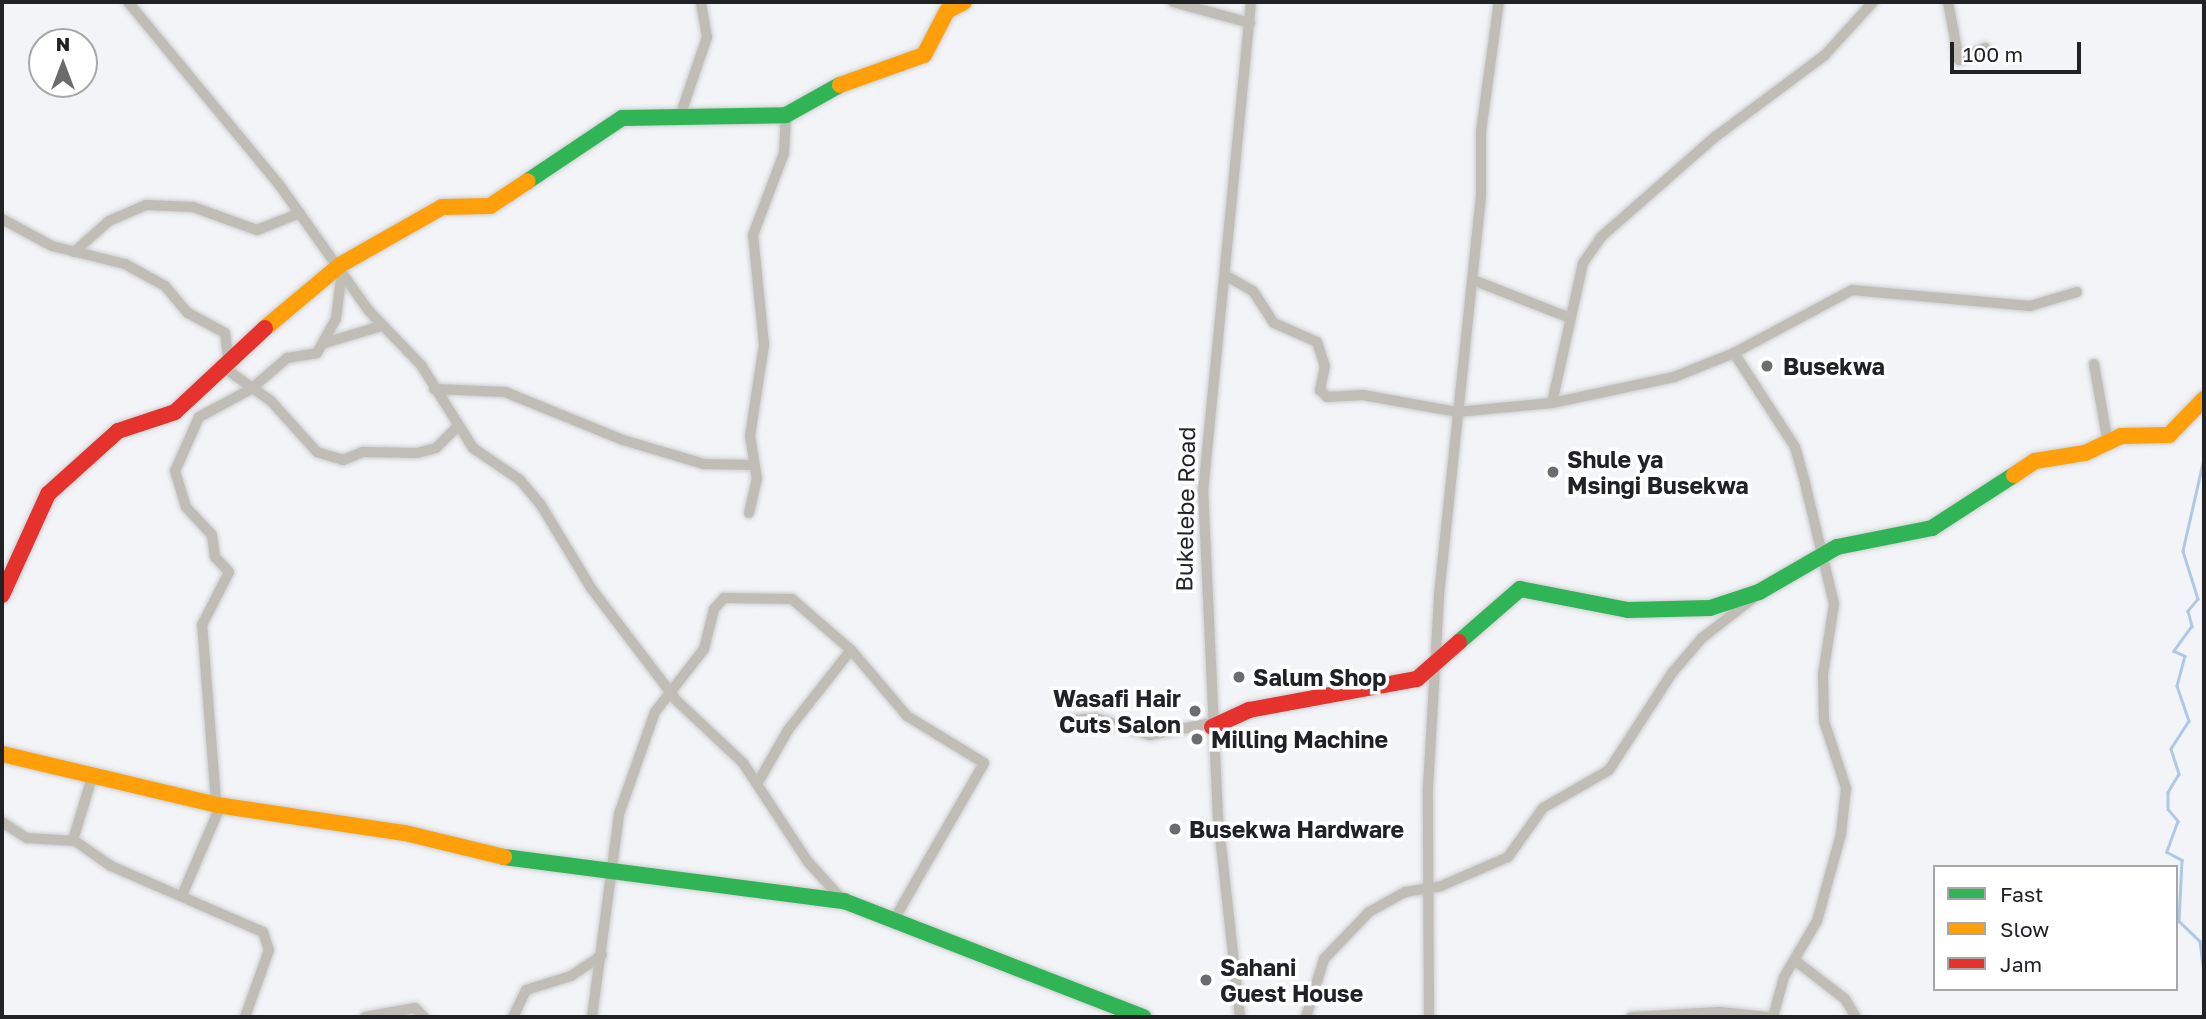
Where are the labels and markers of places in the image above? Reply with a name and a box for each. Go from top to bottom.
place label: Busekwa [1783,352,1885,380]
marker: Busekwa [1757,356,1777,376]
place label: Shule ya Msingi Busekwa [1567,445,1749,499]
marker: Shule ya Msingi Busekwa [1545,464,1561,480]
place label: Salum Shop [1253,663,1386,691]
marker: Salum Shop [1231,669,1247,685]
place label: Wasafi Hair Cuts Salon [1053,684,1181,738]
marker: Wasafi Hair Cuts Salon [1187,703,1203,719]
place label: Milling Machine [1211,725,1388,753]
marker: Milling Machine [1189,731,1205,747]
place label: Busekwa Hardware [1189,815,1404,843]
marker: Busekwa Hardware [1167,821,1183,837]
place label: Sahani Guest House [1220,953,1363,1007]
marker: Sahani Guest House [1198,972,1214,988]

